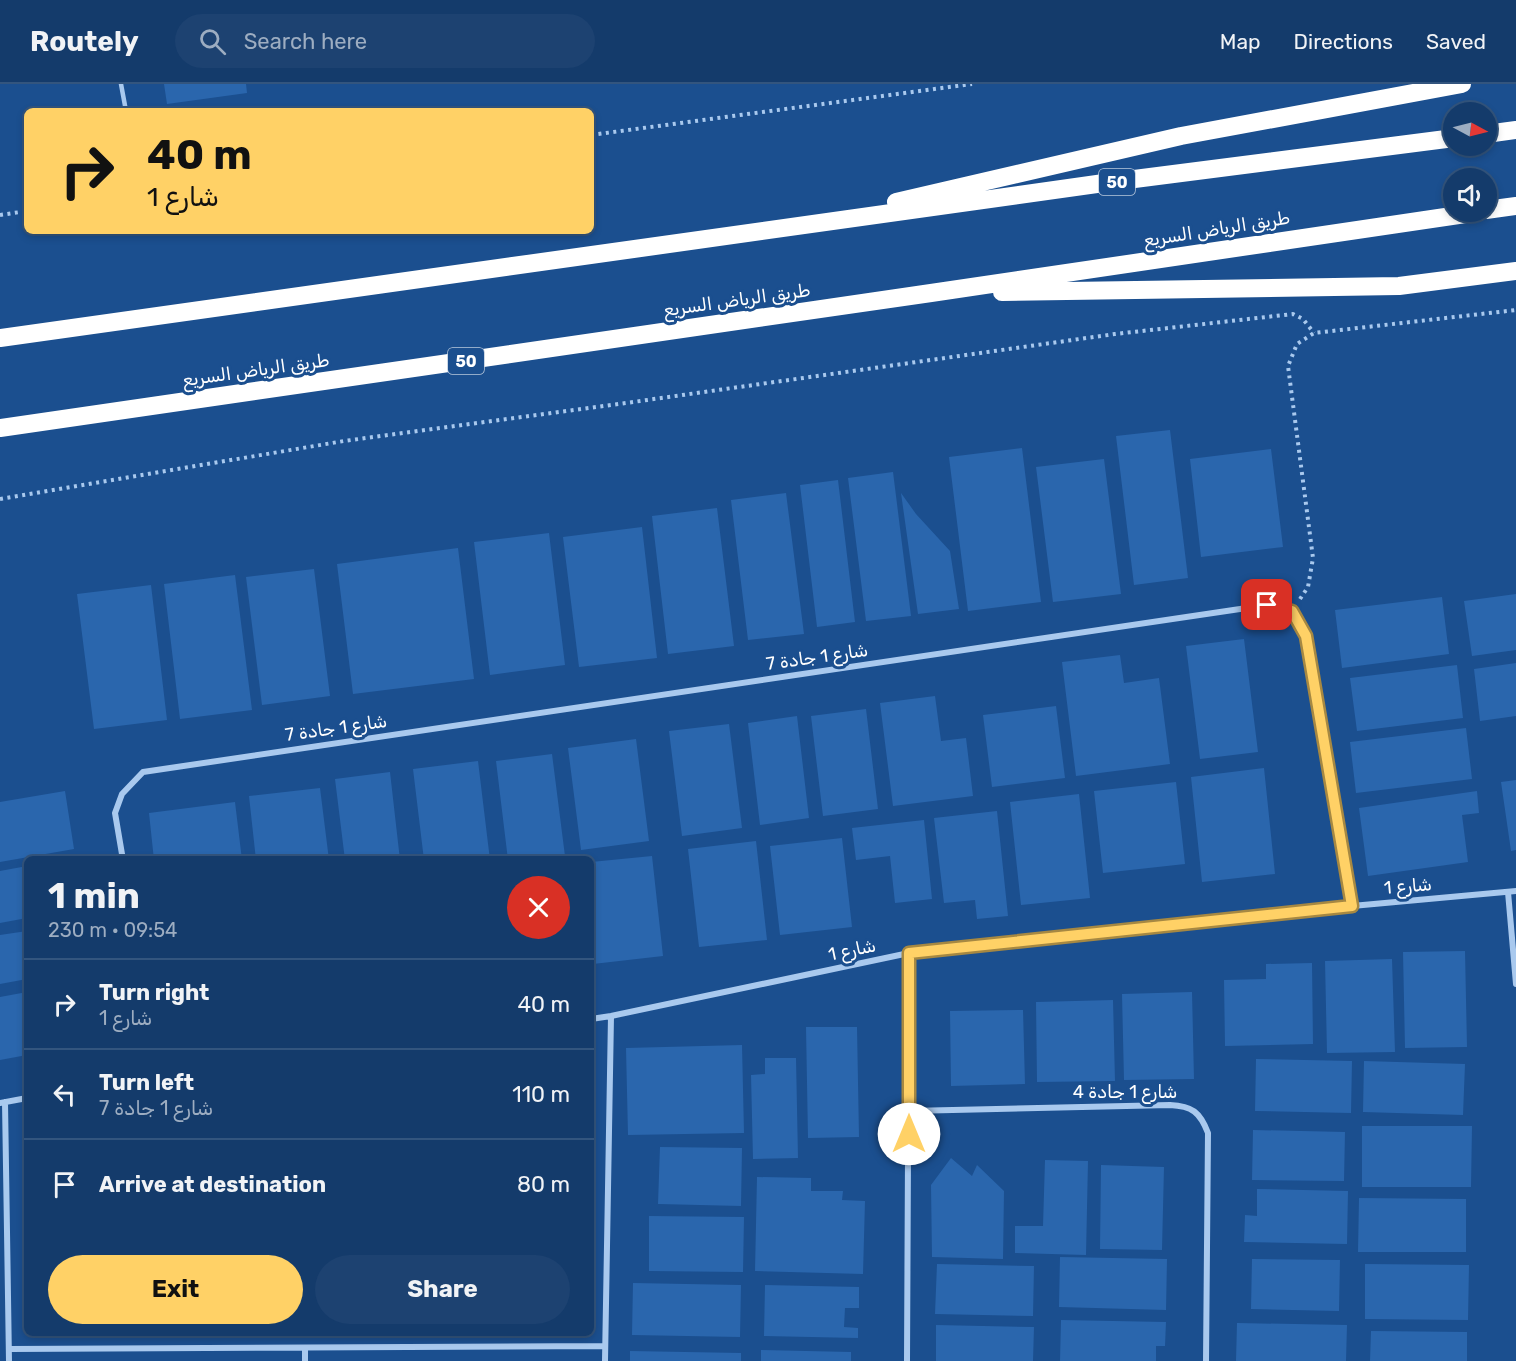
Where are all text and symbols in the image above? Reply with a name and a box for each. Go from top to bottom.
search box [175,14,595,68]
text: Routely [30,25,139,58]
icon: search [196,25,229,58]
text: Search here [244,28,367,55]
text: Map [1220,29,1261,54]
text: Directions [1294,29,1393,54]
text: Saved [1426,29,1486,54]
north arrow [1443,102,1497,156]
map controls [1443,102,1497,222]
text: 40 m [147,130,252,180]
icon: right [48,132,126,210]
button: sound [1443,168,1497,222]
road number: 50 [1099,169,1135,195]
text: شارع 1 [147,181,219,213]
street label: طريق الرياض السريع [1142,207,1292,253]
street label: طريق الرياض السريع [662,279,812,323]
road number: 50 [448,348,484,374]
street label: طريق الرياض السريع [181,349,331,393]
pin [1241,579,1292,630]
icon: arrive [1250,588,1283,621]
street label: شارع 1 جادة 7 [765,639,870,676]
street label: شارع 1 جادة 7 [284,710,389,747]
street label: شارع 1 [1383,873,1433,900]
text: 1 min [48,874,140,917]
button: close [507,876,570,939]
text: 230 m · 09:54 [48,918,178,942]
street label: شارع 1 [826,934,878,967]
text: Turn right [99,979,209,1006]
icon: right [48,988,81,1021]
text: 40 m [517,991,570,1018]
text: شارع 1 [99,1006,152,1030]
text: Turn left [99,1069,194,1096]
icon: left [48,1078,81,1111]
text: 110 m [512,1081,570,1108]
street label: شارع 1 جادة 4 [1073,1081,1177,1104]
text: شارع 1 جادة 7 [99,1096,213,1120]
position arrow [877,1102,941,1166]
icon: arrive [48,1168,81,1201]
text: Arrive at destination [99,1171,326,1198]
text: 80 m [517,1171,570,1198]
button: Exit [48,1255,303,1324]
button: Share [315,1255,570,1324]

